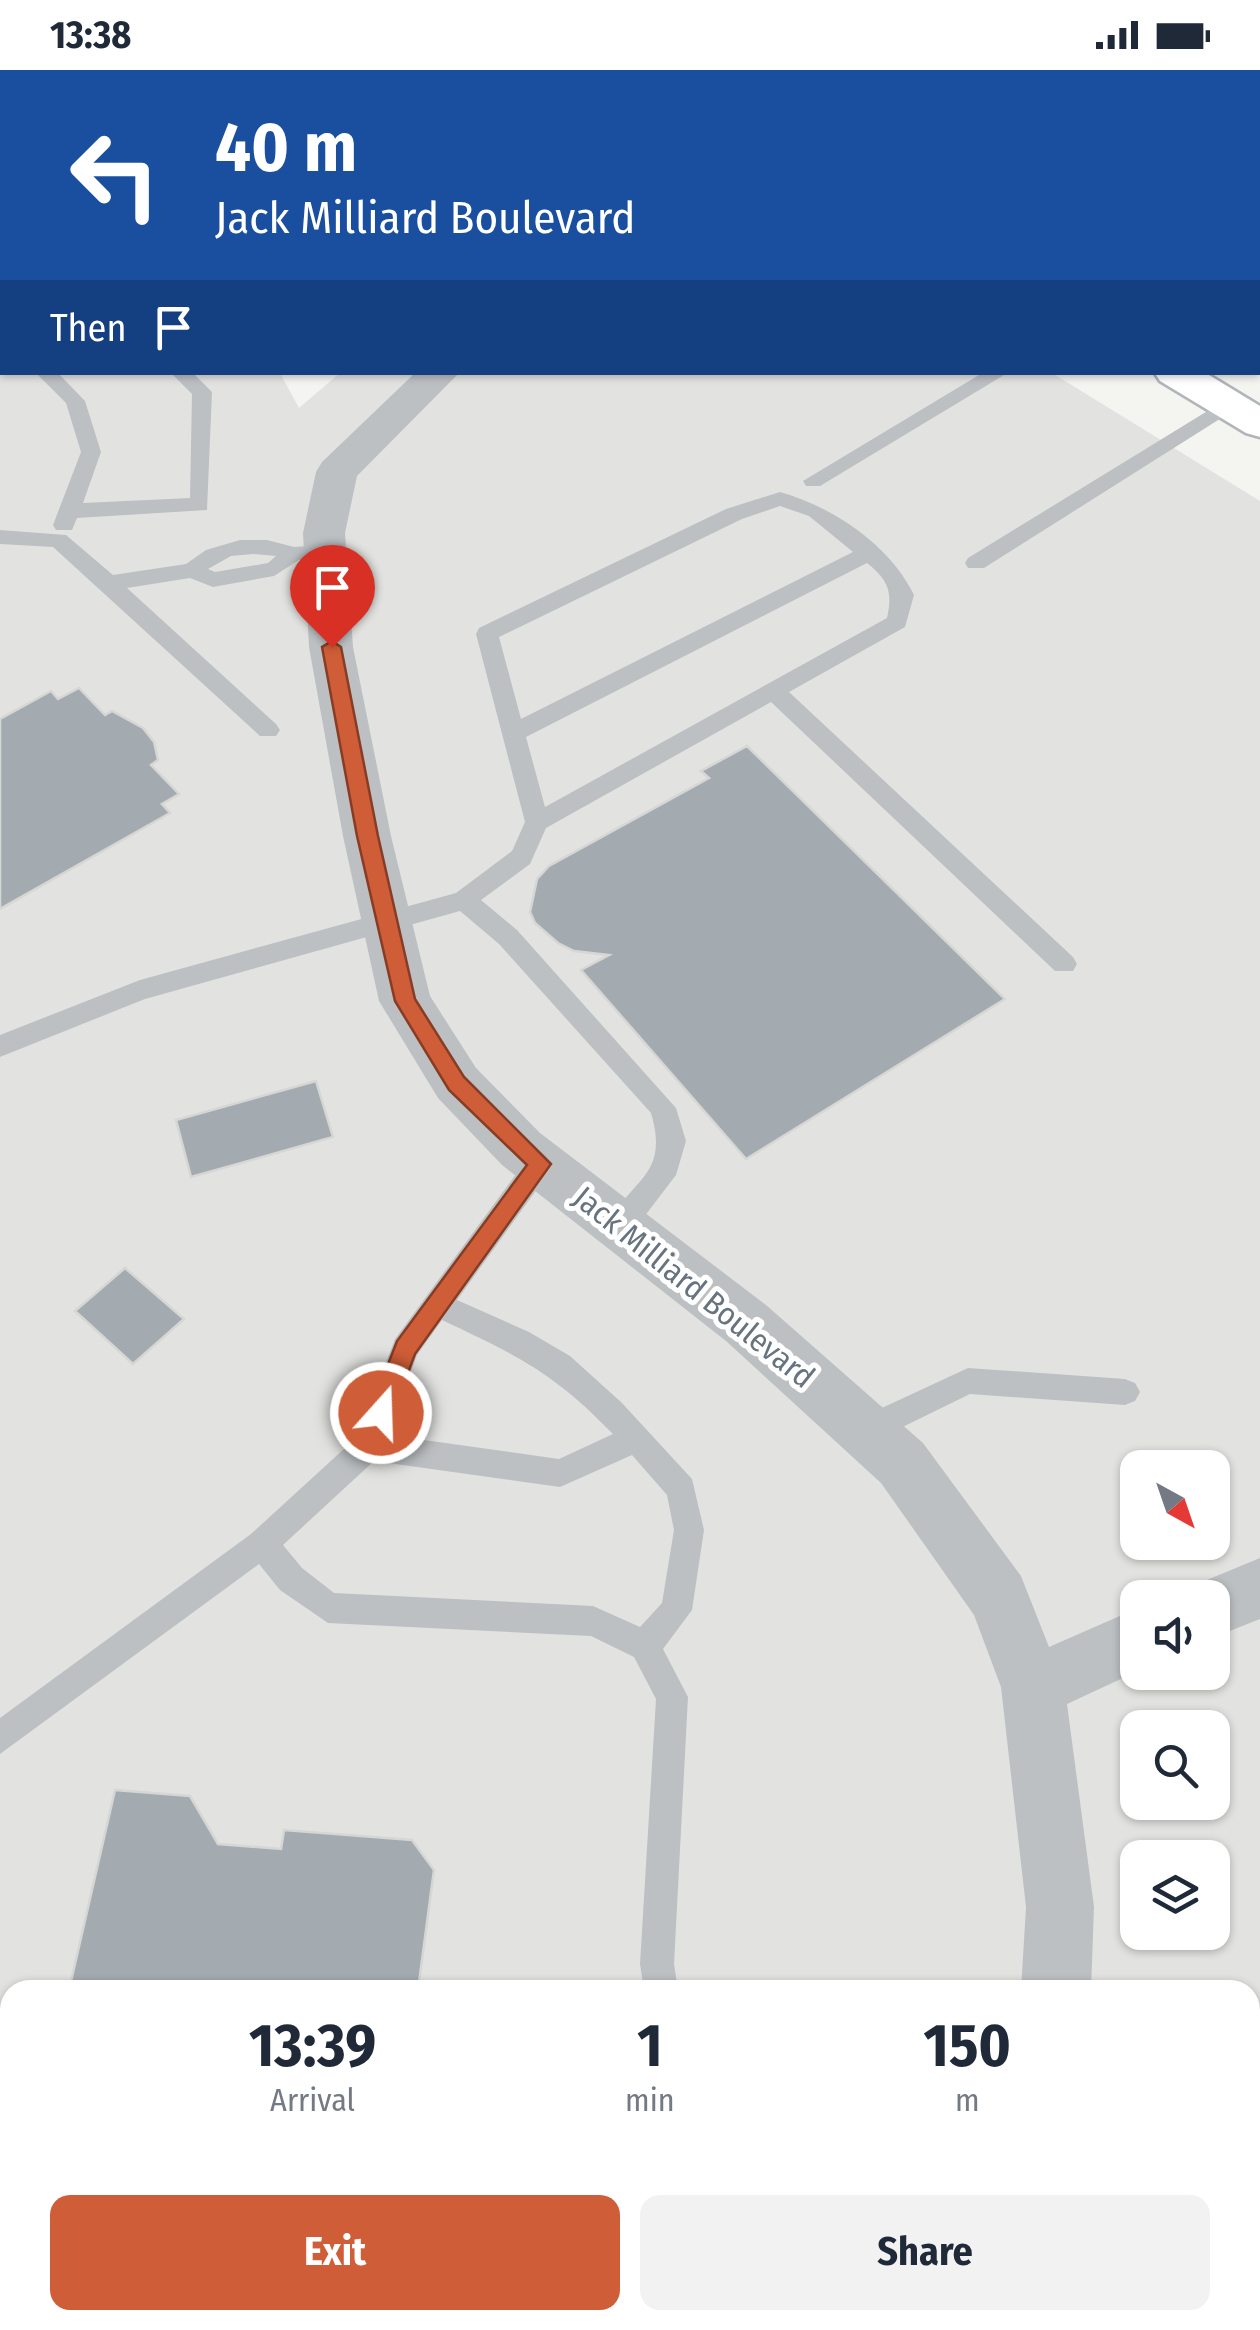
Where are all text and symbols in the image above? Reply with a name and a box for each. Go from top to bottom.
text: 13:38 [50,12,131,58]
text: 40 m [215,106,357,190]
icon: left [50,110,180,240]
text: Jack Milliard Boulevard [215,191,635,245]
icon: arrive [146,300,201,355]
text: Then [50,305,126,351]
pin [290,545,375,648]
icon: arrive [305,560,360,615]
street label: Jack Milliard Boulevard [566,1178,822,1396]
position arrow [329,1361,433,1465]
north arrow [1120,1450,1230,1560]
map controls [1120,1450,1230,1950]
button: sound [1120,1580,1230,1690]
button: search [1120,1710,1230,1820]
button: layers [1120,1840,1230,1950]
text: 13:39 [249,2010,376,2082]
text: 1 [637,2010,663,2082]
text: 150 [924,2010,1011,2082]
text: Arrival [270,2081,355,2119]
text: min [625,2081,675,2119]
text: m [955,2081,980,2119]
button: Exit [50,2195,620,2310]
button: Share [640,2195,1210,2310]

